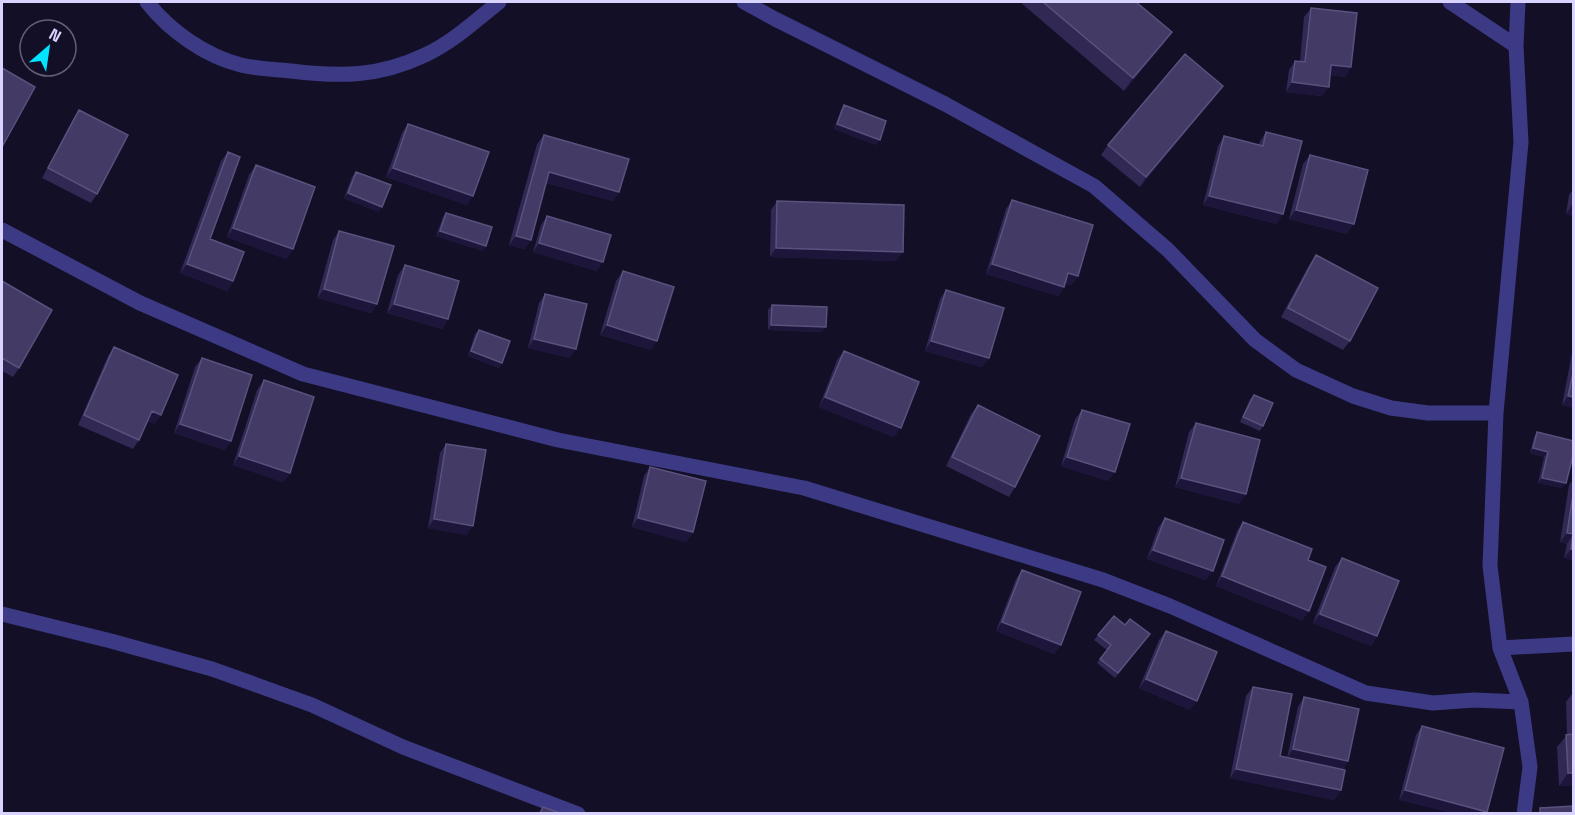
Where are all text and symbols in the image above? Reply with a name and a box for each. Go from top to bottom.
north arrow [18,18,78,78]
text: N [45,24,65,47]

